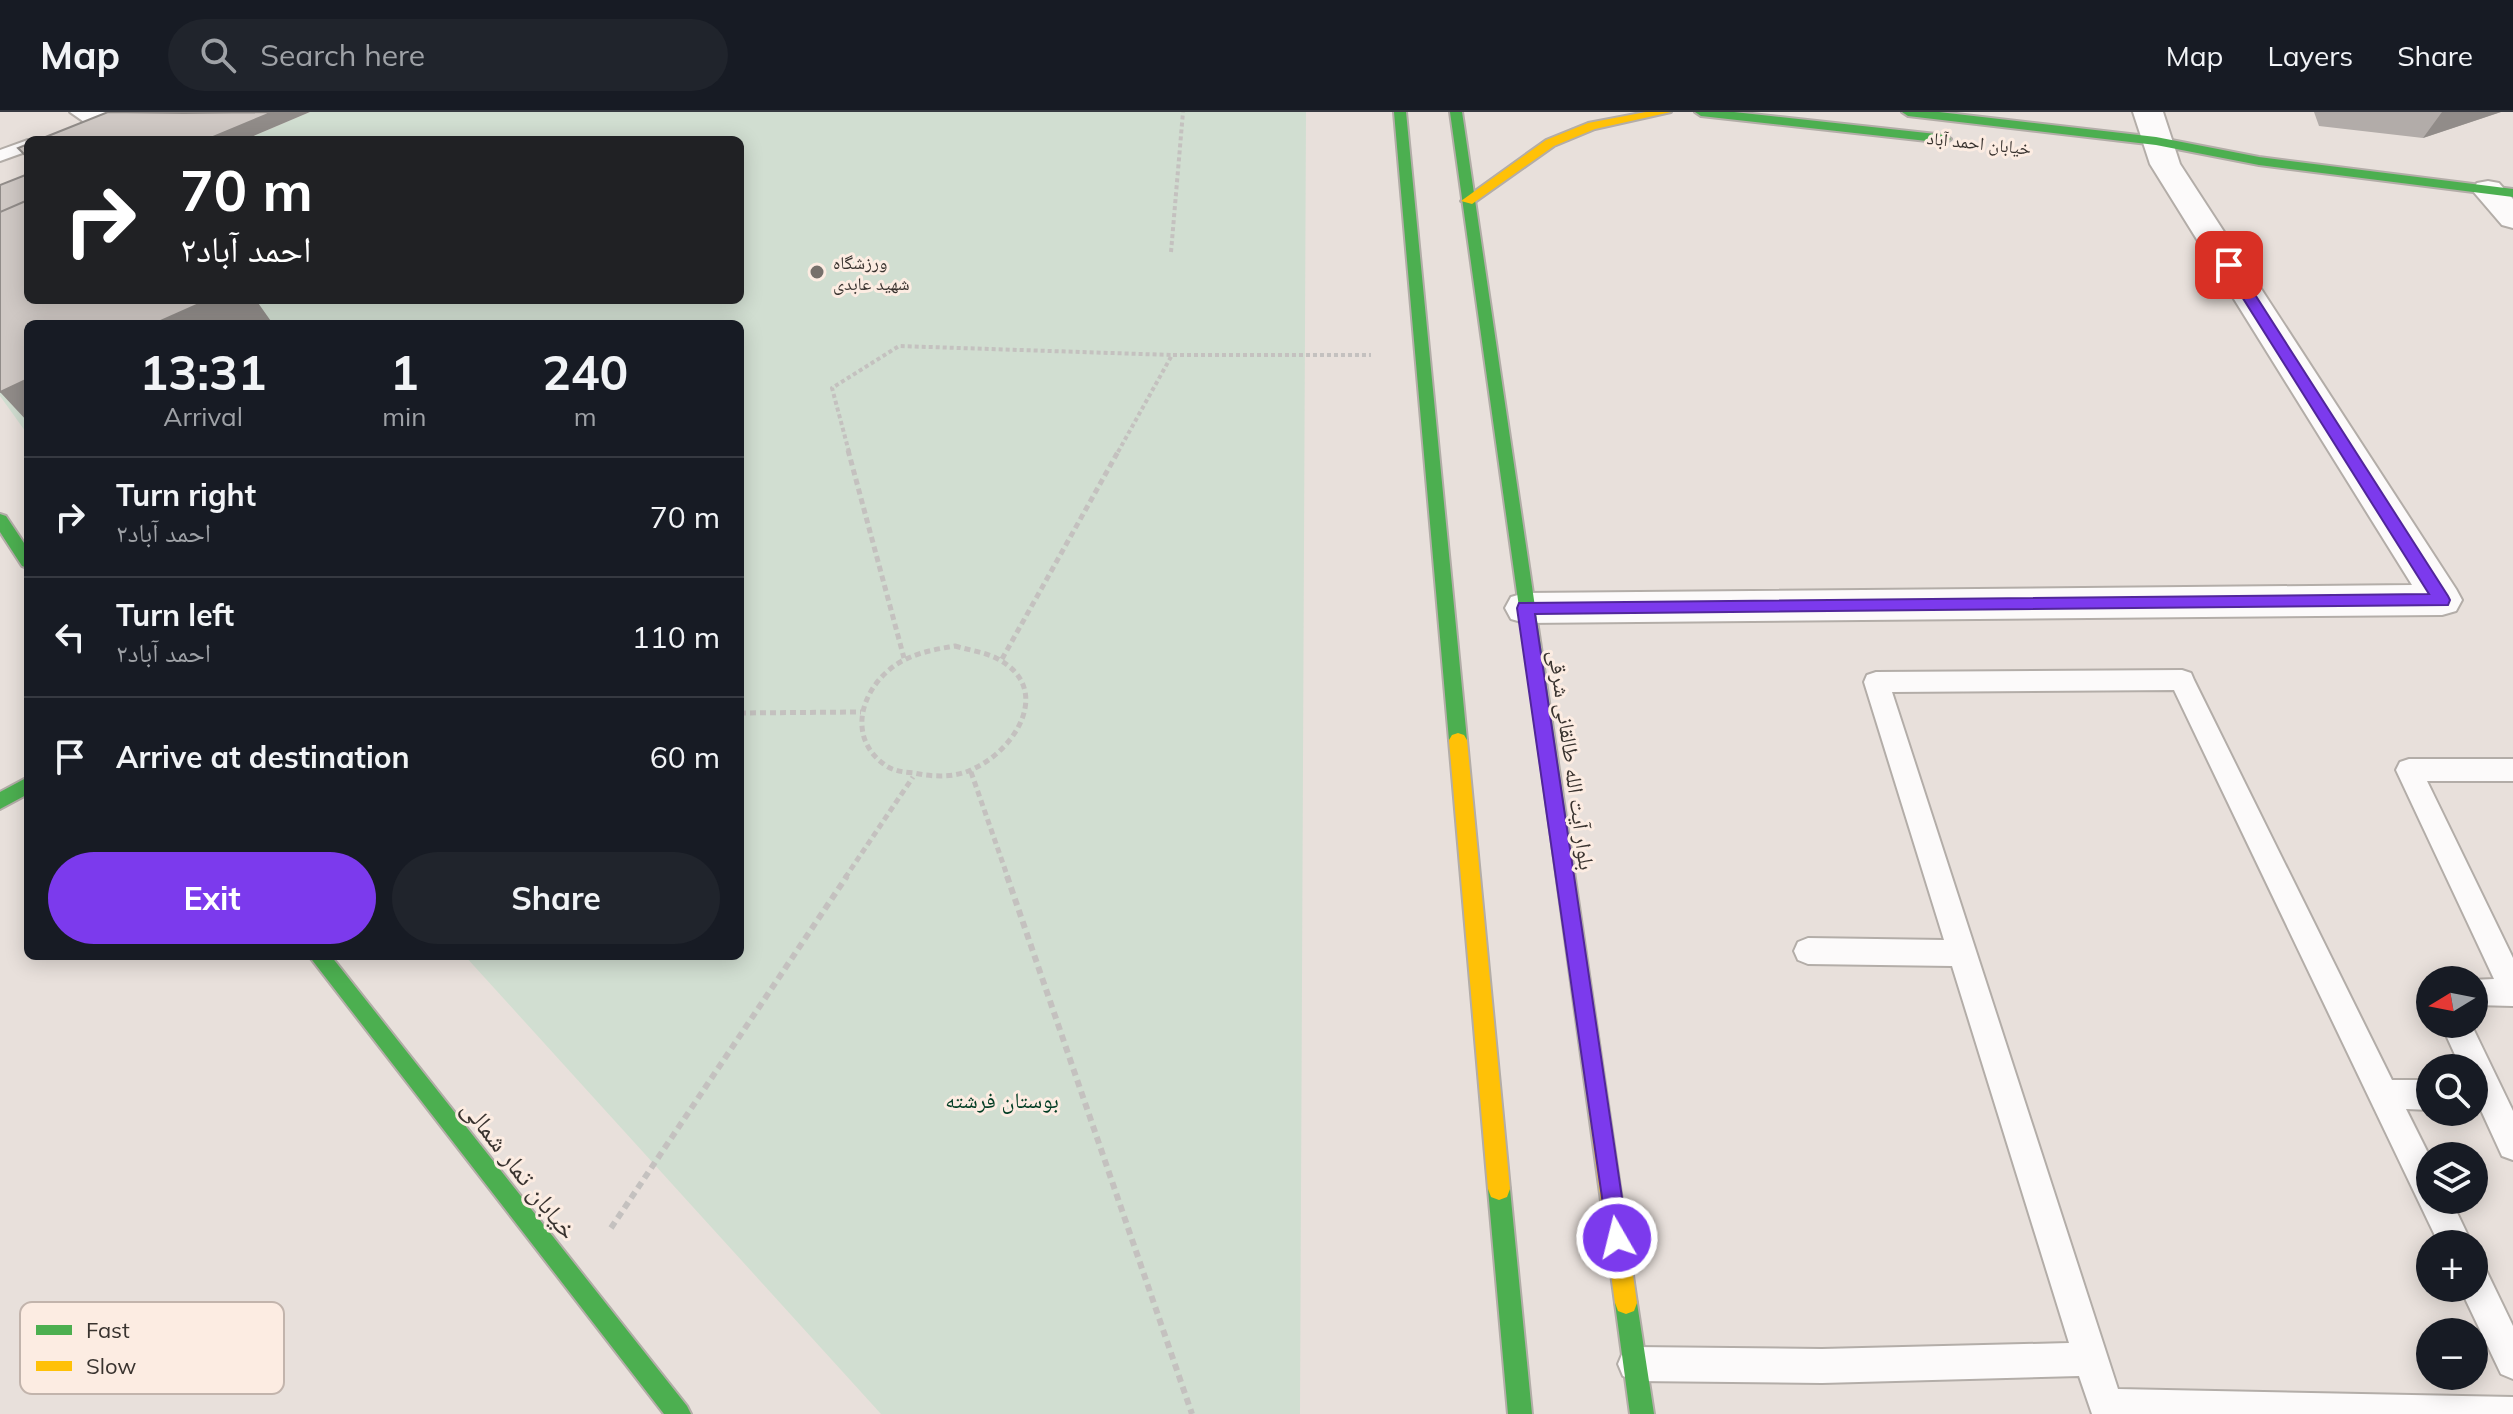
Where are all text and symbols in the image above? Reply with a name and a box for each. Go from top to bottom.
search box [168,19,728,91]
text: Map [40,31,120,79]
icon: search [196,33,240,77]
text: Search here [260,36,425,74]
text: Map [2166,38,2223,73]
text: Layers [2267,38,2353,73]
text: Share [2397,38,2473,73]
street label: خیابان احمد آباد [1926,126,2032,160]
text: 70 m [180,155,313,225]
icon: right [48,168,152,272]
text: احمد آباد۲ [180,226,311,271]
pin [2195,231,2263,299]
icon: arrive [2207,243,2251,287]
place label: ورزشگاه شهید عابدی [833,251,910,295]
marker: ورزشگاه شهید عابدی [808,263,826,281]
text: 13:31 [140,342,267,402]
text: 1 [390,342,419,402]
text: 240 [542,342,628,402]
text: Arrival [163,400,243,433]
text: min [382,400,426,433]
text: m [574,400,597,433]
text: Turn right [116,476,256,514]
icon: right [48,495,92,539]
text: 70 m [650,498,720,536]
text: احمد آباد۲ [116,516,211,549]
text: Turn left [116,596,234,634]
icon: left [48,615,92,659]
text: 110 m [632,618,720,656]
text: احمد آباد۲ [116,636,211,669]
street label: بلوار آیت الله طالقانی شرقی [1543,648,1601,872]
icon: arrive [48,735,92,779]
text: Arrive at destination [116,738,410,776]
text: 60 m [650,738,720,776]
button: Exit [48,852,376,944]
button: Share [392,852,720,944]
north arrow [2416,966,2488,1038]
map controls [2416,966,2488,1390]
button: search [2416,1054,2488,1126]
park label: بوستان فرشته [945,1086,1059,1114]
street label: خیابان تمار شمالی [455,1092,585,1246]
button: layers [2416,1142,2488,1214]
position arrow [1575,1196,1659,1280]
button: + [2416,1230,2488,1302]
legend [20,1302,284,1394]
text: Fast [86,1316,130,1344]
button: − [2416,1318,2488,1390]
text: Slow [86,1352,136,1380]

